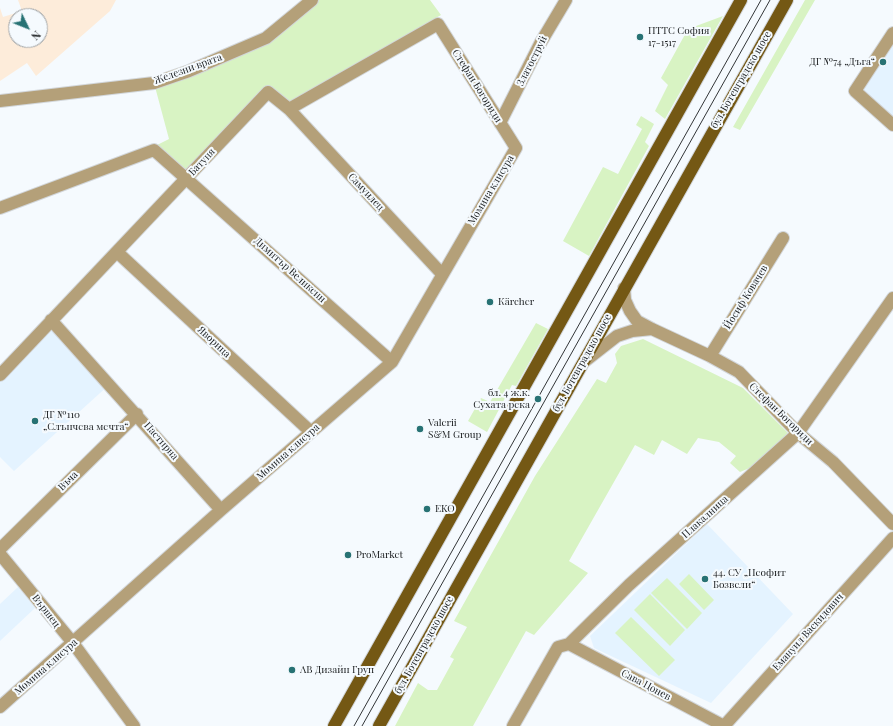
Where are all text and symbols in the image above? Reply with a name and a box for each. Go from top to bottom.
north arrow [8,8,48,48]
place label: ПТТС София 17-1517 [648,25,709,48]
text: N [28,28,45,44]
street label: бул. Ботевградско шосе [708,29,774,131]
marker: ПТТС София 17-1517 [635,32,645,42]
street label: Златоструй [514,34,550,88]
street label: Стефан Богориди [450,47,504,125]
street label: Железни врата [152,51,224,87]
place label: ДГ №74 „Дъга“ [809,56,875,68]
marker: ДГ №74 „Дъга“ [878,57,888,67]
street label: Батуня [186,146,218,178]
street label: Момина клисура [465,153,517,227]
street label: Самуилец [346,171,386,213]
street label: Димитър Великсин [252,235,328,305]
street label: Йосиф Ковачев [722,263,770,331]
place label: Кärcher [498,296,534,308]
marker: Кärcher [485,297,495,307]
street label: бул. Ботевградско шосе [550,312,614,414]
street label: Яворица [195,324,233,360]
street label: Стефан Богориди [747,380,815,448]
place label: бл. 4 ж.к. Сухата река [473,387,530,410]
marker: бл. 4 ж.к. Сухата река [533,394,543,404]
place label: ДГ №110 „Слънчева мечта“ [43,409,129,432]
marker: ДГ №110 „Слънчева мечта“ [30,416,40,426]
place label: Valerii S&M Group [428,417,481,440]
street label: Пастирна [141,420,181,462]
street label: Момина клисура [254,421,322,483]
marker: Valerii S&M Group [415,424,425,434]
street label: Въча [56,469,80,493]
street label: Плакалница [679,493,731,541]
place label: EKO [435,503,455,515]
marker: EKO [422,504,432,514]
place label: ProMarket [356,549,403,561]
marker: ProMarket [343,550,353,560]
place label: 44. СУ „Неофит Бозвели“ [713,567,786,590]
marker: 44. СУ „Неофит Бозвели“ [700,574,710,584]
street label: Емануил Васкидович [770,591,846,673]
street label: Вършец [29,592,63,630]
street label: бул. Ботевградско шосе [392,594,456,696]
street label: Момина клисура [12,636,80,698]
place label: АВ Дизайн Груп [300,664,374,676]
marker: АВ Дизайн Груп [287,665,297,675]
street label: Сава Цонев [619,667,673,703]

